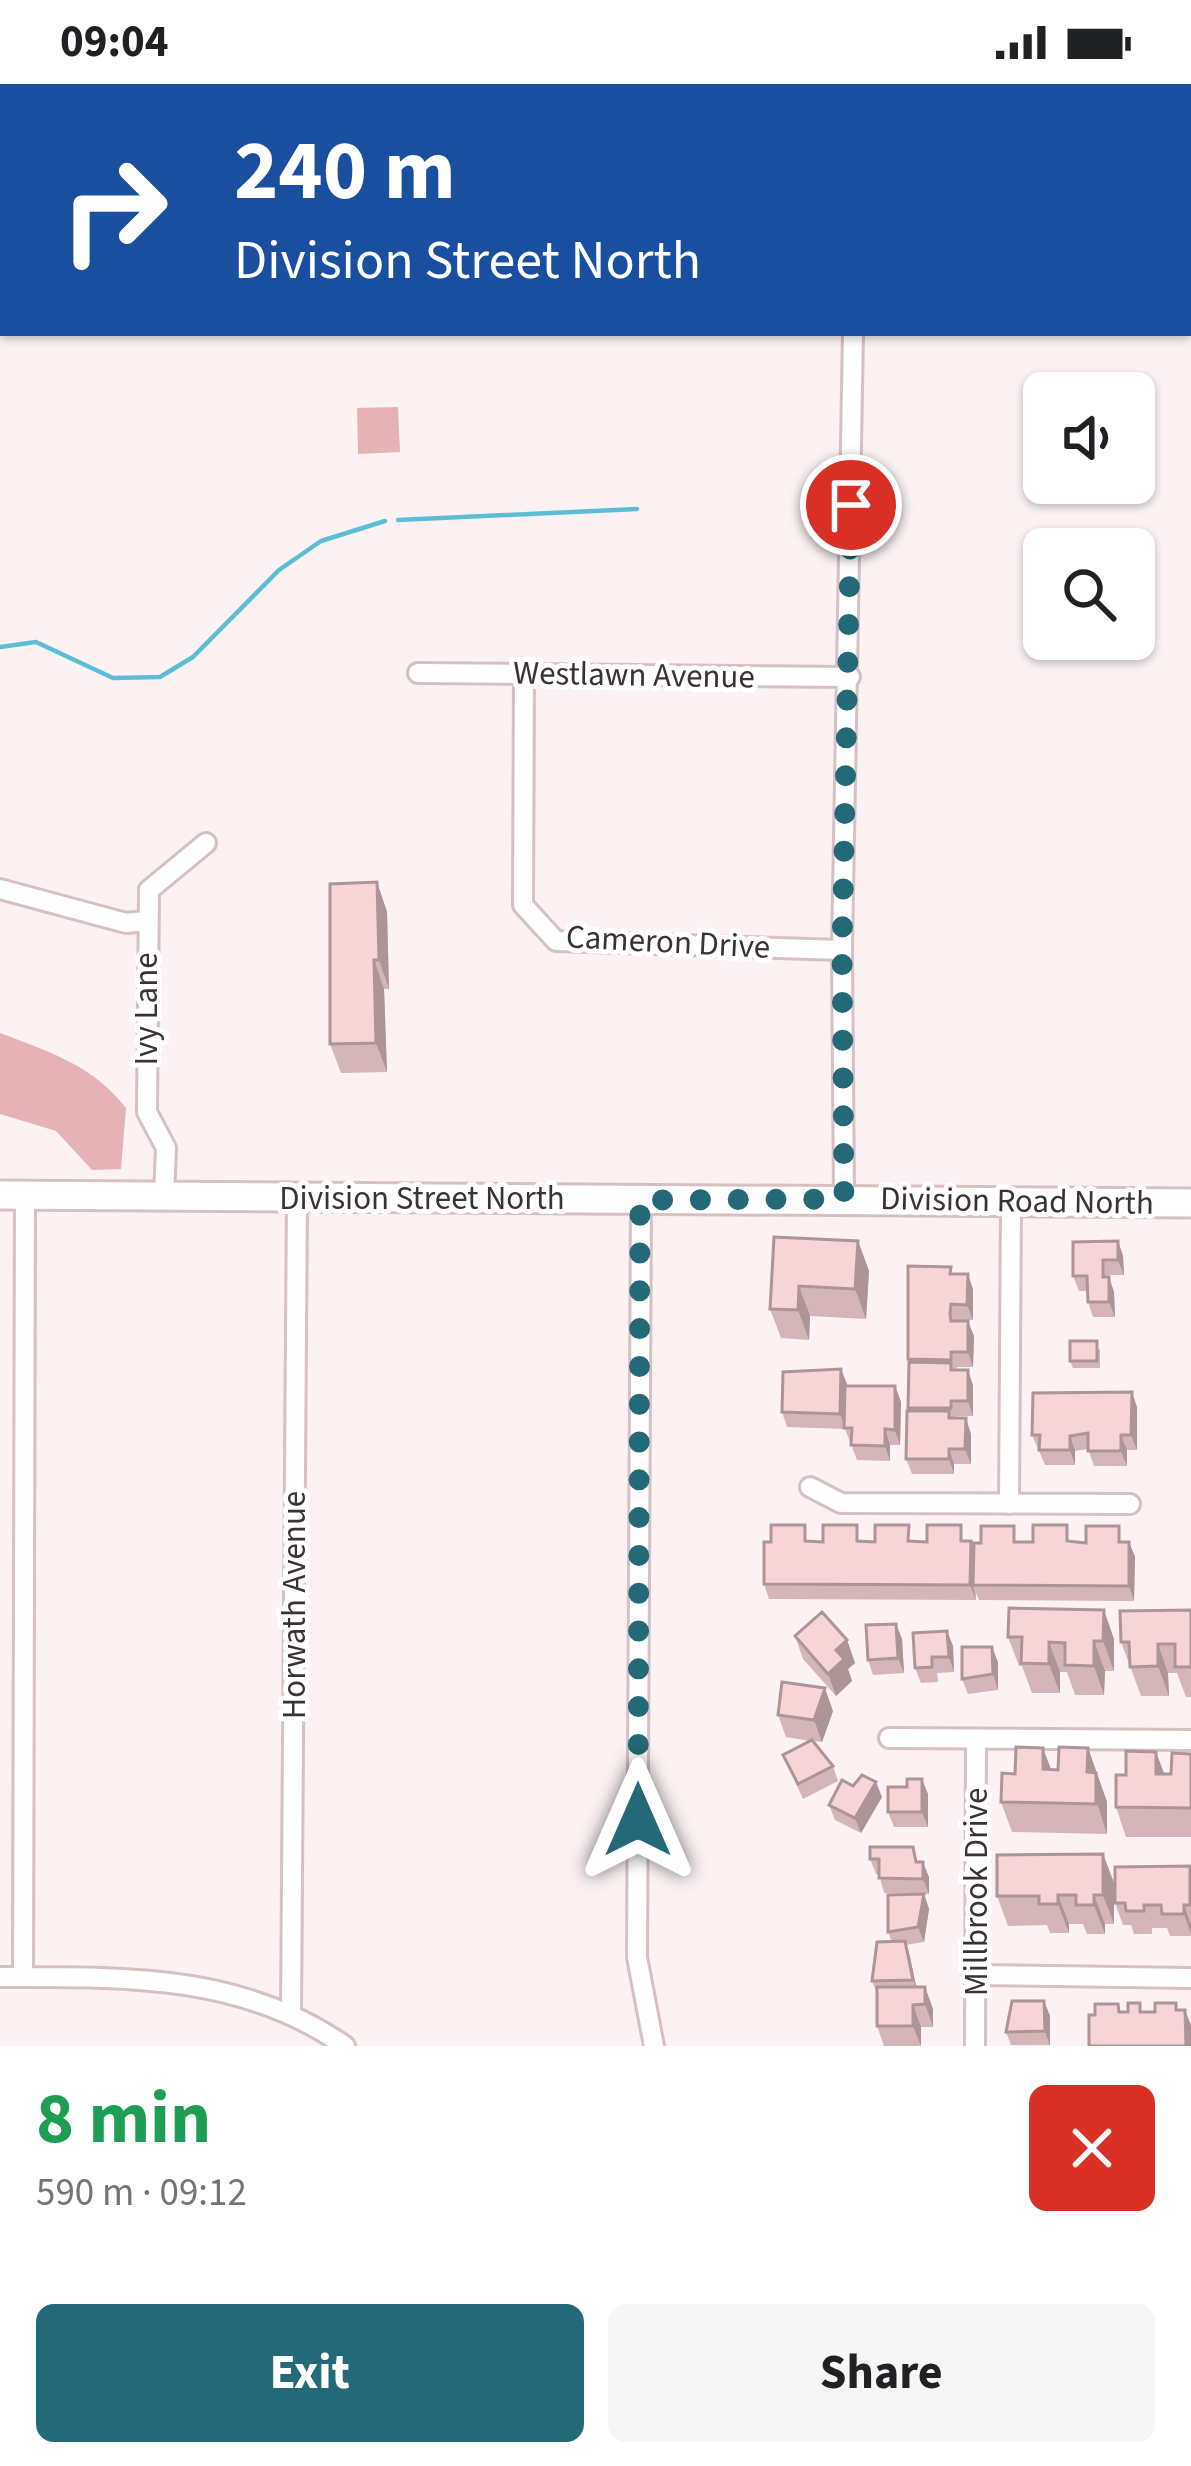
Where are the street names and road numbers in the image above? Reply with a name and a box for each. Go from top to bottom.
street label: Westlawn Avenue [513,649,755,701]
street label: Cameron Drive [565,913,771,971]
street label: Ivy Lane [123,952,170,1066]
street label: Division Street North [279,1175,565,1222]
street label: Division Road North [880,1175,1154,1227]
street label: Horwath Avenue [271,1491,318,1719]
street label: Millbrook Drive [953,1788,1000,1996]

